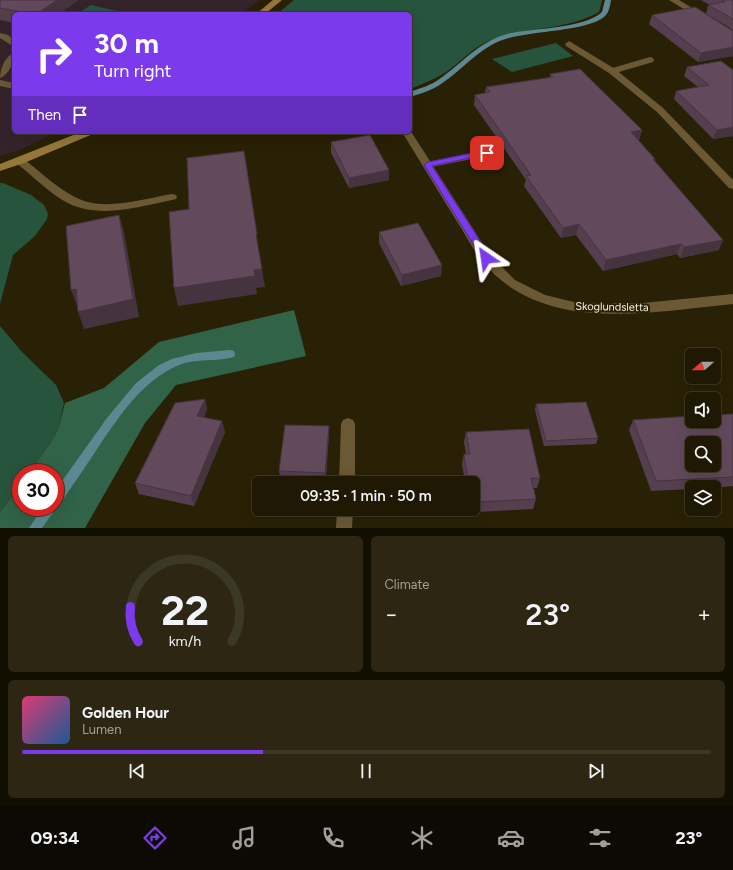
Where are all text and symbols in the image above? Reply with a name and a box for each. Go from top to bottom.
text: 30 m [94,26,159,60]
icon: right [28,28,80,80]
text: Turn right [94,60,171,82]
icon: arrive [69,104,91,126]
text: Then [28,106,61,124]
pin [470,136,504,170]
icon: arrive [476,142,498,164]
position arrow [465,237,507,279]
street label: Skoglundsletta [575,300,649,314]
north arrow [685,348,721,384]
map controls [685,348,721,516]
button: sound [685,392,721,428]
button: search [685,436,721,472]
speed limit sign: 30 [12,464,64,516]
button: layers [685,480,721,516]
text: 09:35 · 1 min · 50 m [300,487,432,505]
text: Climate [385,577,429,592]
text: 22 [161,585,209,635]
text: 23° [525,596,570,633]
text: − [385,601,398,628]
text: + [697,601,711,628]
text: km/h [169,632,202,650]
text: Golden Hour [82,704,169,722]
text: Lumen [82,722,121,737]
icon: previous [126,760,148,782]
icon: pause [355,760,377,782]
icon: next [585,760,607,782]
icon: directions [141,824,169,852]
icon: music [230,824,258,852]
icon: phone [319,824,347,852]
icon: climate [408,824,436,852]
icon: car [497,824,525,852]
icon: filters [586,824,614,852]
text: 09:34 [31,827,79,849]
text: 23° [675,827,702,849]

